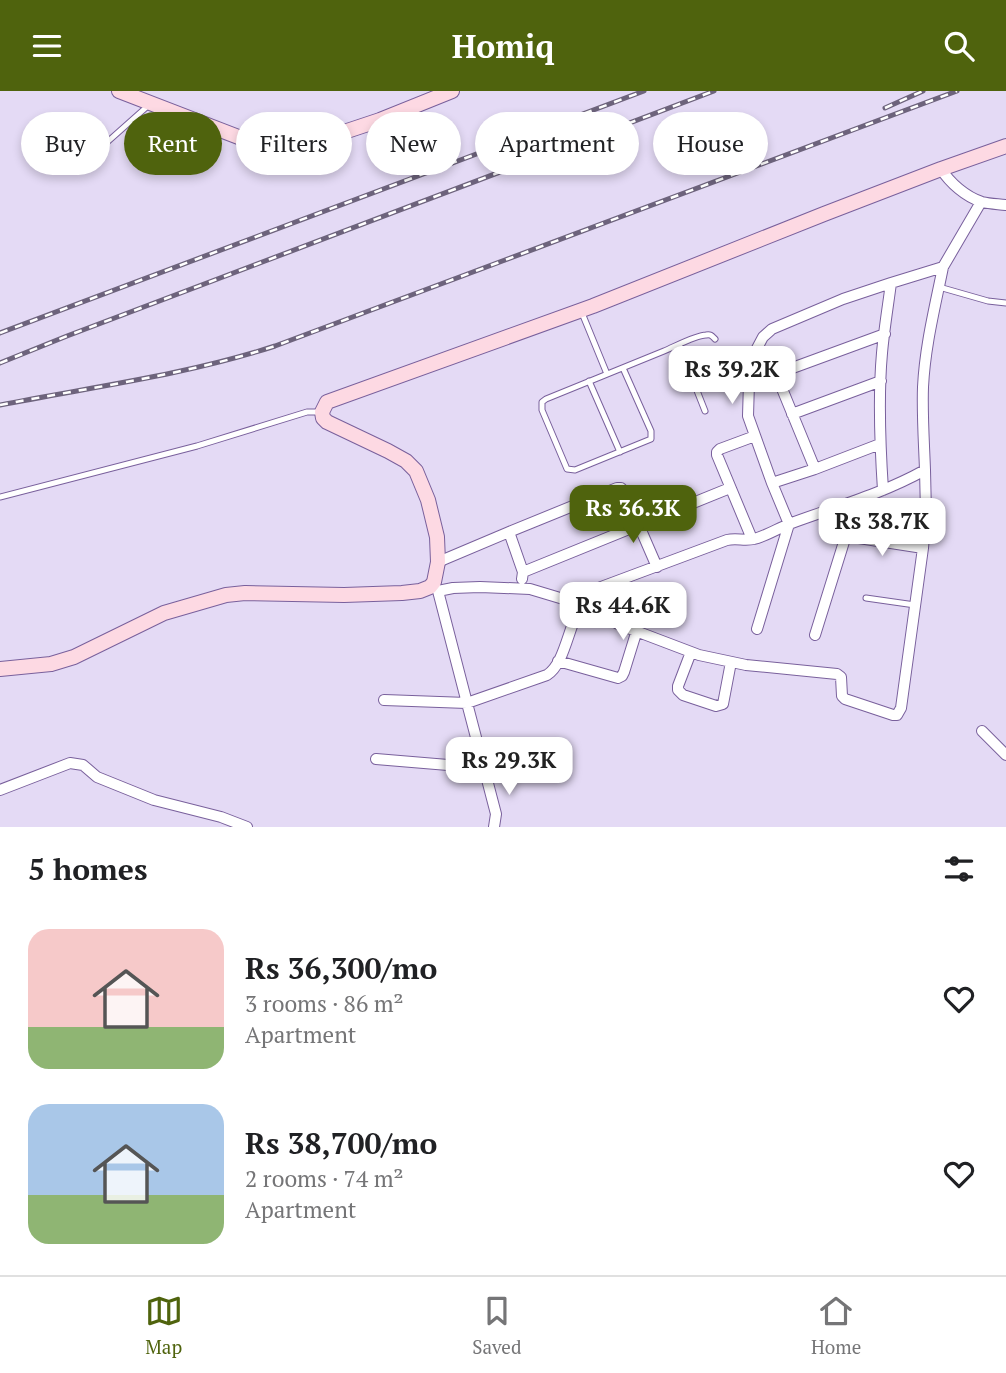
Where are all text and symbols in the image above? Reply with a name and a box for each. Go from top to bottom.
text: Homiq [452,25,554,67]
icon: menu [28,27,66,65]
icon: search [940,27,978,65]
chip: Buy [21,112,110,175]
chip: Rent [124,112,222,175]
chip: Filters [236,112,352,175]
chip: New [366,112,461,175]
chip: Apartment [475,112,639,175]
chip: House [653,112,768,175]
pin: Rs 39.2K [660,347,804,406]
text: Rs 39.2K [685,353,779,384]
pin: Rs 36.3K [561,485,705,545]
text: Rs 36.3K [586,492,680,523]
pin: Rs 38.7K [810,498,954,558]
text: Rs 38.7K [835,505,929,536]
pin: Rs 44.6K [551,582,695,642]
text: Rs 44.6K [576,589,670,620]
pin: Rs 29.3K [437,737,581,797]
text: Rs 29.3K [462,744,556,775]
text: 5 homes [28,849,147,889]
icon: filters [940,850,978,888]
text: Rs 36,300/mo [245,948,437,988]
icon: home [84,957,168,1041]
icon: heart [940,980,978,1018]
text: 3 rooms · 86 m² [245,988,404,1019]
text: Apartment [245,1019,356,1050]
text: Rs 38,700/mo [245,1123,437,1163]
icon: home [84,1132,168,1216]
icon: heart [940,1155,978,1193]
text: 2 rooms · 74 m² [245,1163,404,1194]
text: Apartment [245,1194,356,1225]
tab: Map [145,1292,183,1359]
tab: Saved [472,1292,521,1359]
tab: Home [811,1292,861,1359]

